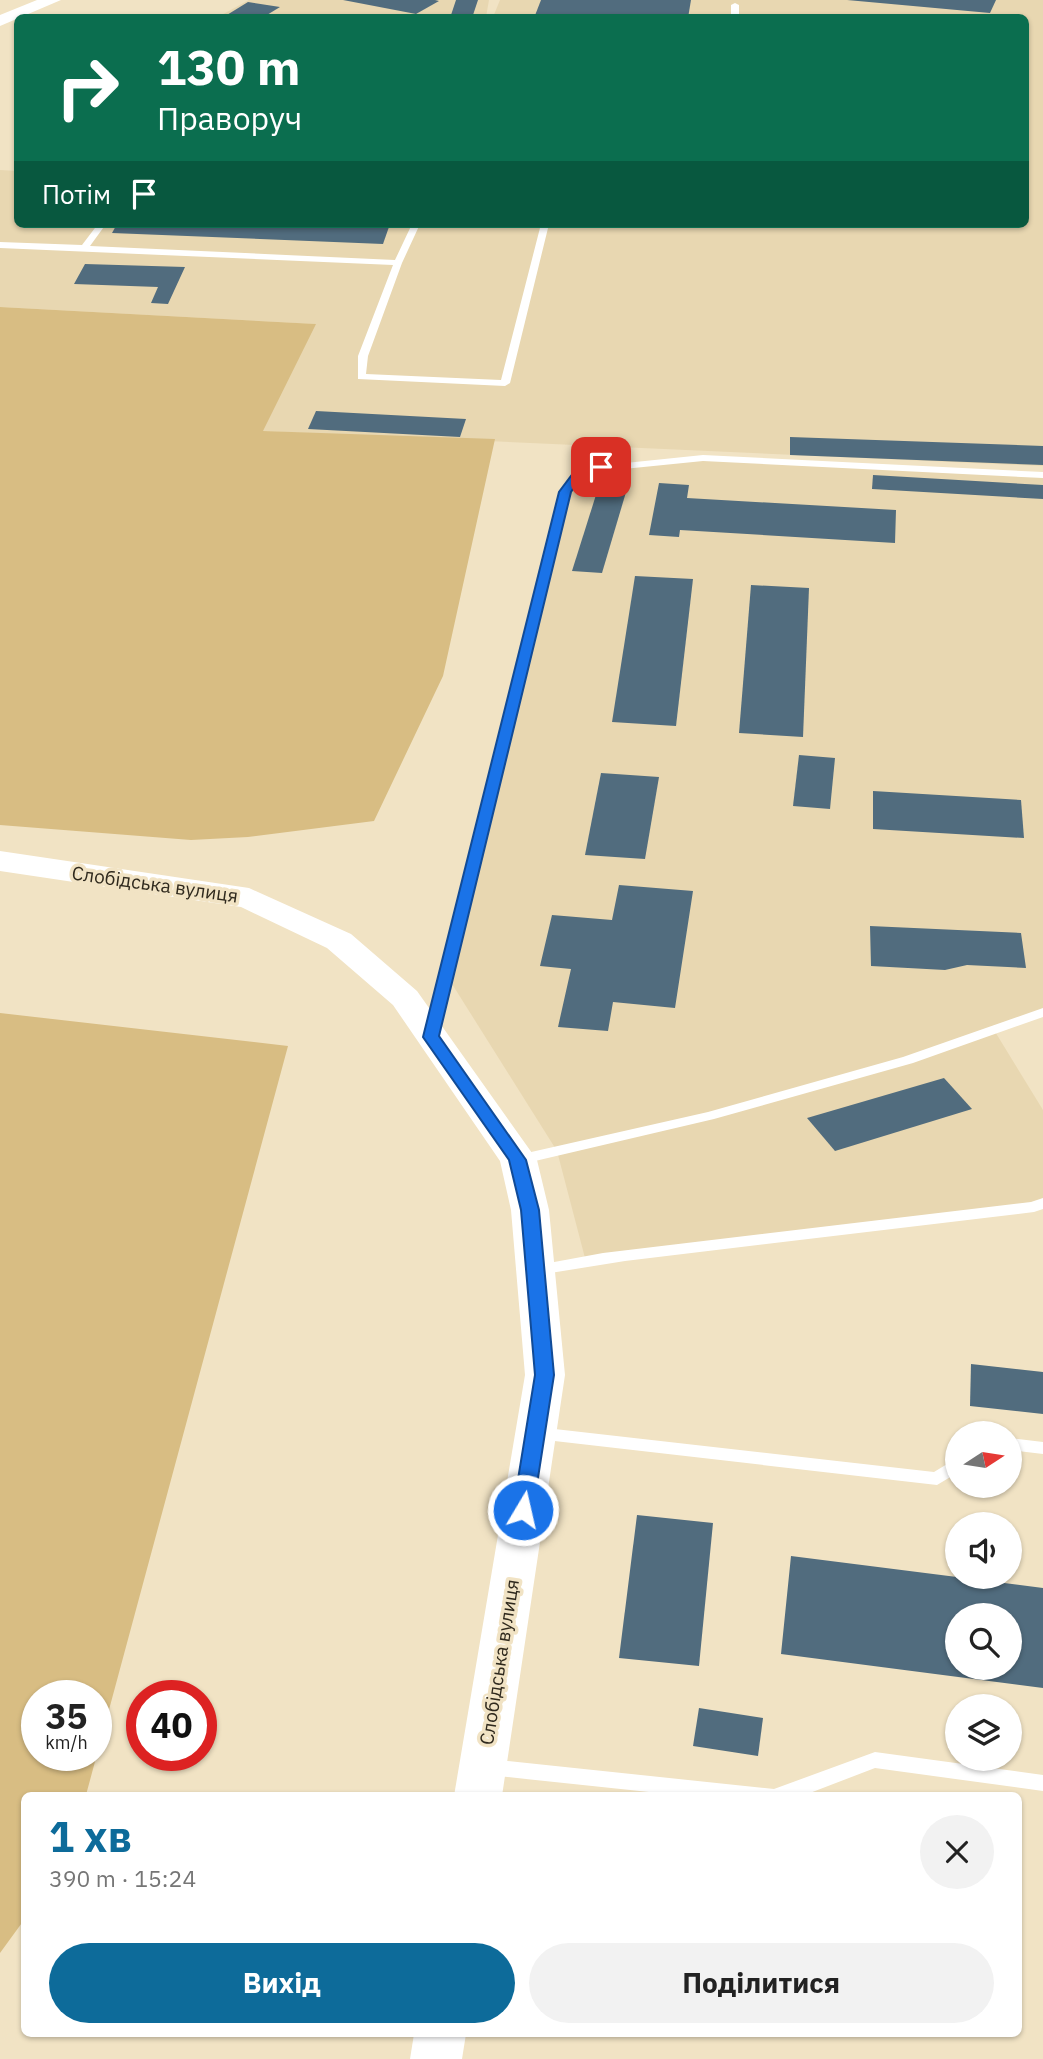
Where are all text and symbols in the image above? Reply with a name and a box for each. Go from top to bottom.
text: 130 m [157,35,301,98]
icon: right [42,42,133,133]
text: Праворуч [157,97,302,139]
icon: arrive [125,175,163,213]
text: Потім [42,177,111,211]
pin [571,437,631,497]
icon: arrive [582,448,620,486]
street label: Слобідська вулиця [70,860,240,908]
north arrow [945,1421,1022,1498]
map controls [945,1421,1022,1771]
position arrow [486,1473,560,1547]
button: sound [945,1512,1022,1589]
street label: Слобідська вулиця [474,1577,524,1747]
button: search [945,1603,1022,1680]
speed limit sign: 40 [126,1680,217,1771]
text: 35 [45,1693,88,1739]
button: layers [945,1694,1022,1771]
text: km/h [45,1731,88,1754]
text: 1 хв [49,1809,132,1864]
button: close [920,1815,994,1889]
text: 390 m · 15:24 [49,1863,196,1893]
button: Вихід [49,1943,515,2023]
button: Поділитися [529,1943,994,2023]

